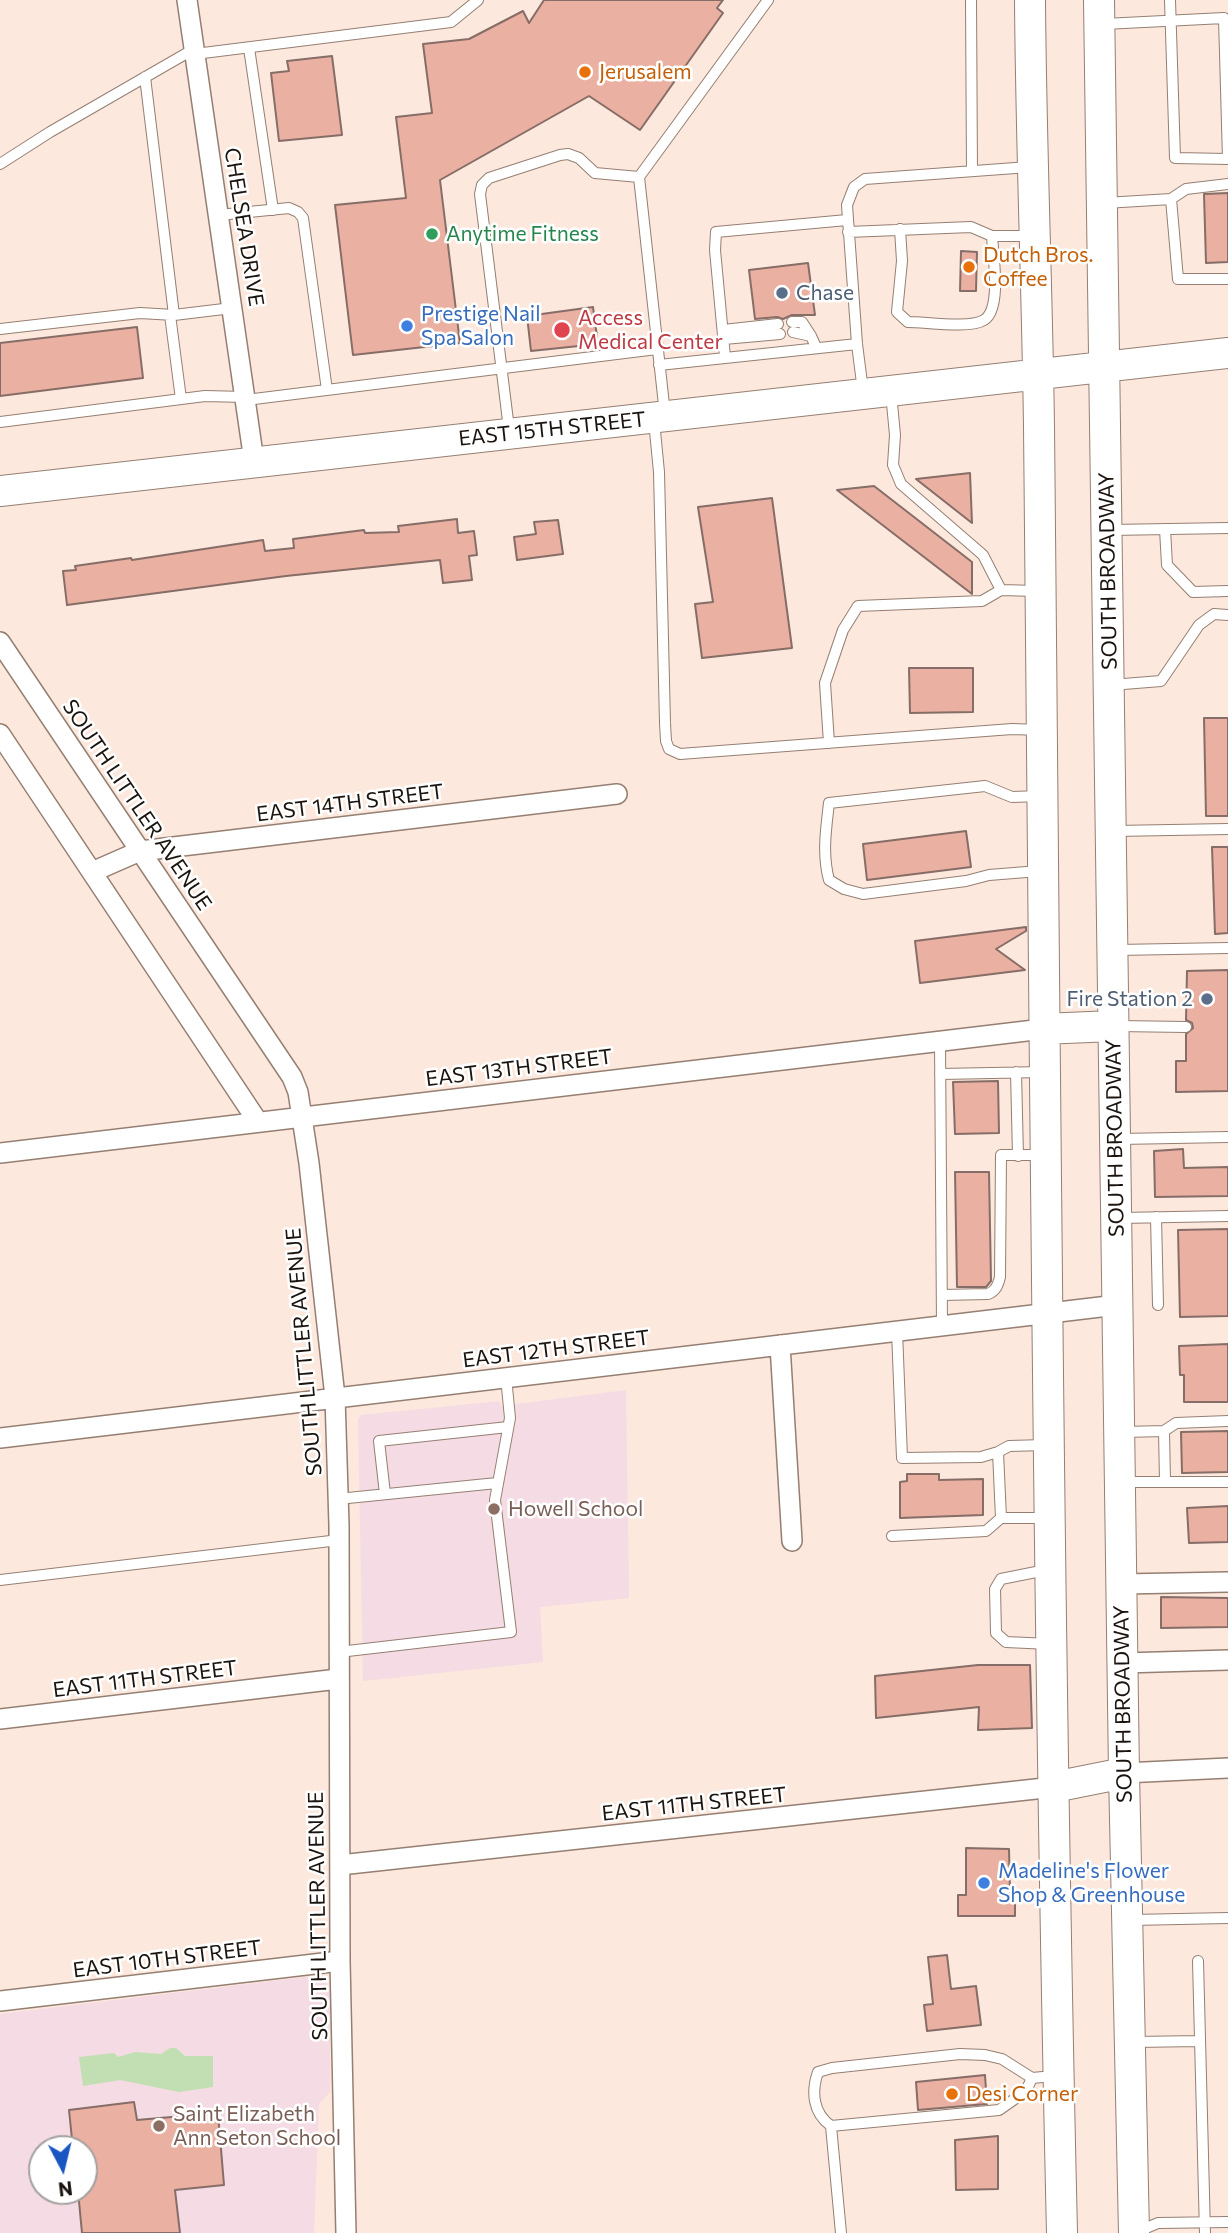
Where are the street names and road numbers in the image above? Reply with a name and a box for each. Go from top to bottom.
street label: CHELSEA DRIVE [219,146,269,308]
street label: EAST 15TH STREET [457,407,647,451]
street label: SOUTH BROADWAY [1094,472,1122,670]
street label: SOUTH LITTLER AVENUE [57,695,217,915]
street label: EAST 14TH STREET [255,779,445,827]
street label: SOUTH BROADWAY [1101,1039,1129,1237]
street label: EAST 13TH STREET [424,1044,614,1092]
street label: SOUTH LITTLER AVENUE [281,1227,327,1477]
street label: EAST 12TH STREET [461,1325,651,1373]
street label: SOUTH BROADWAY [1109,1605,1137,1803]
street label: EAST 11TH STREET [51,1655,239,1703]
street label: EAST 11TH STREET [600,1782,788,1826]
street label: SOUTH LITTLER AVENUE [303,1791,333,2041]
street label: EAST 10TH STREET [71,1935,263,1983]

